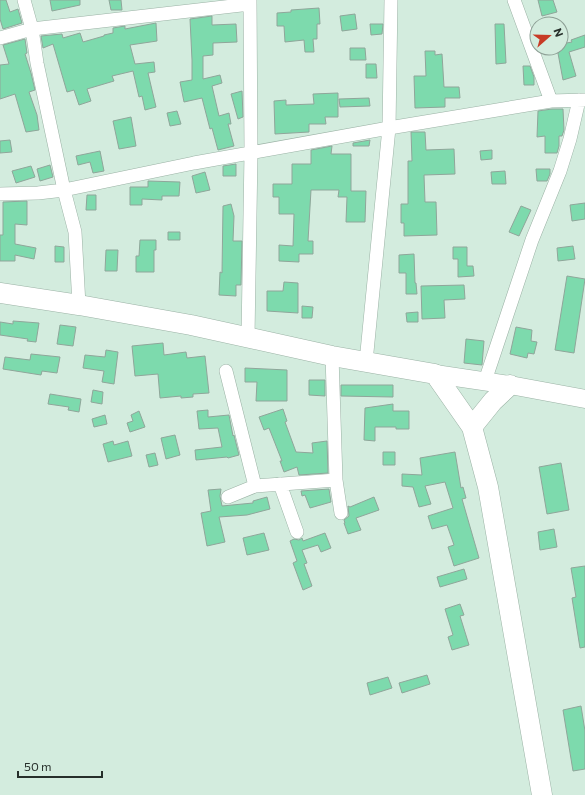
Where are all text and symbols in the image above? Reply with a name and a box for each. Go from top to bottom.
north arrow [529,16,569,56]
text: N [551,26,566,39]
scale bar [18,753,102,779]
text: 50 m [24,759,52,773]

